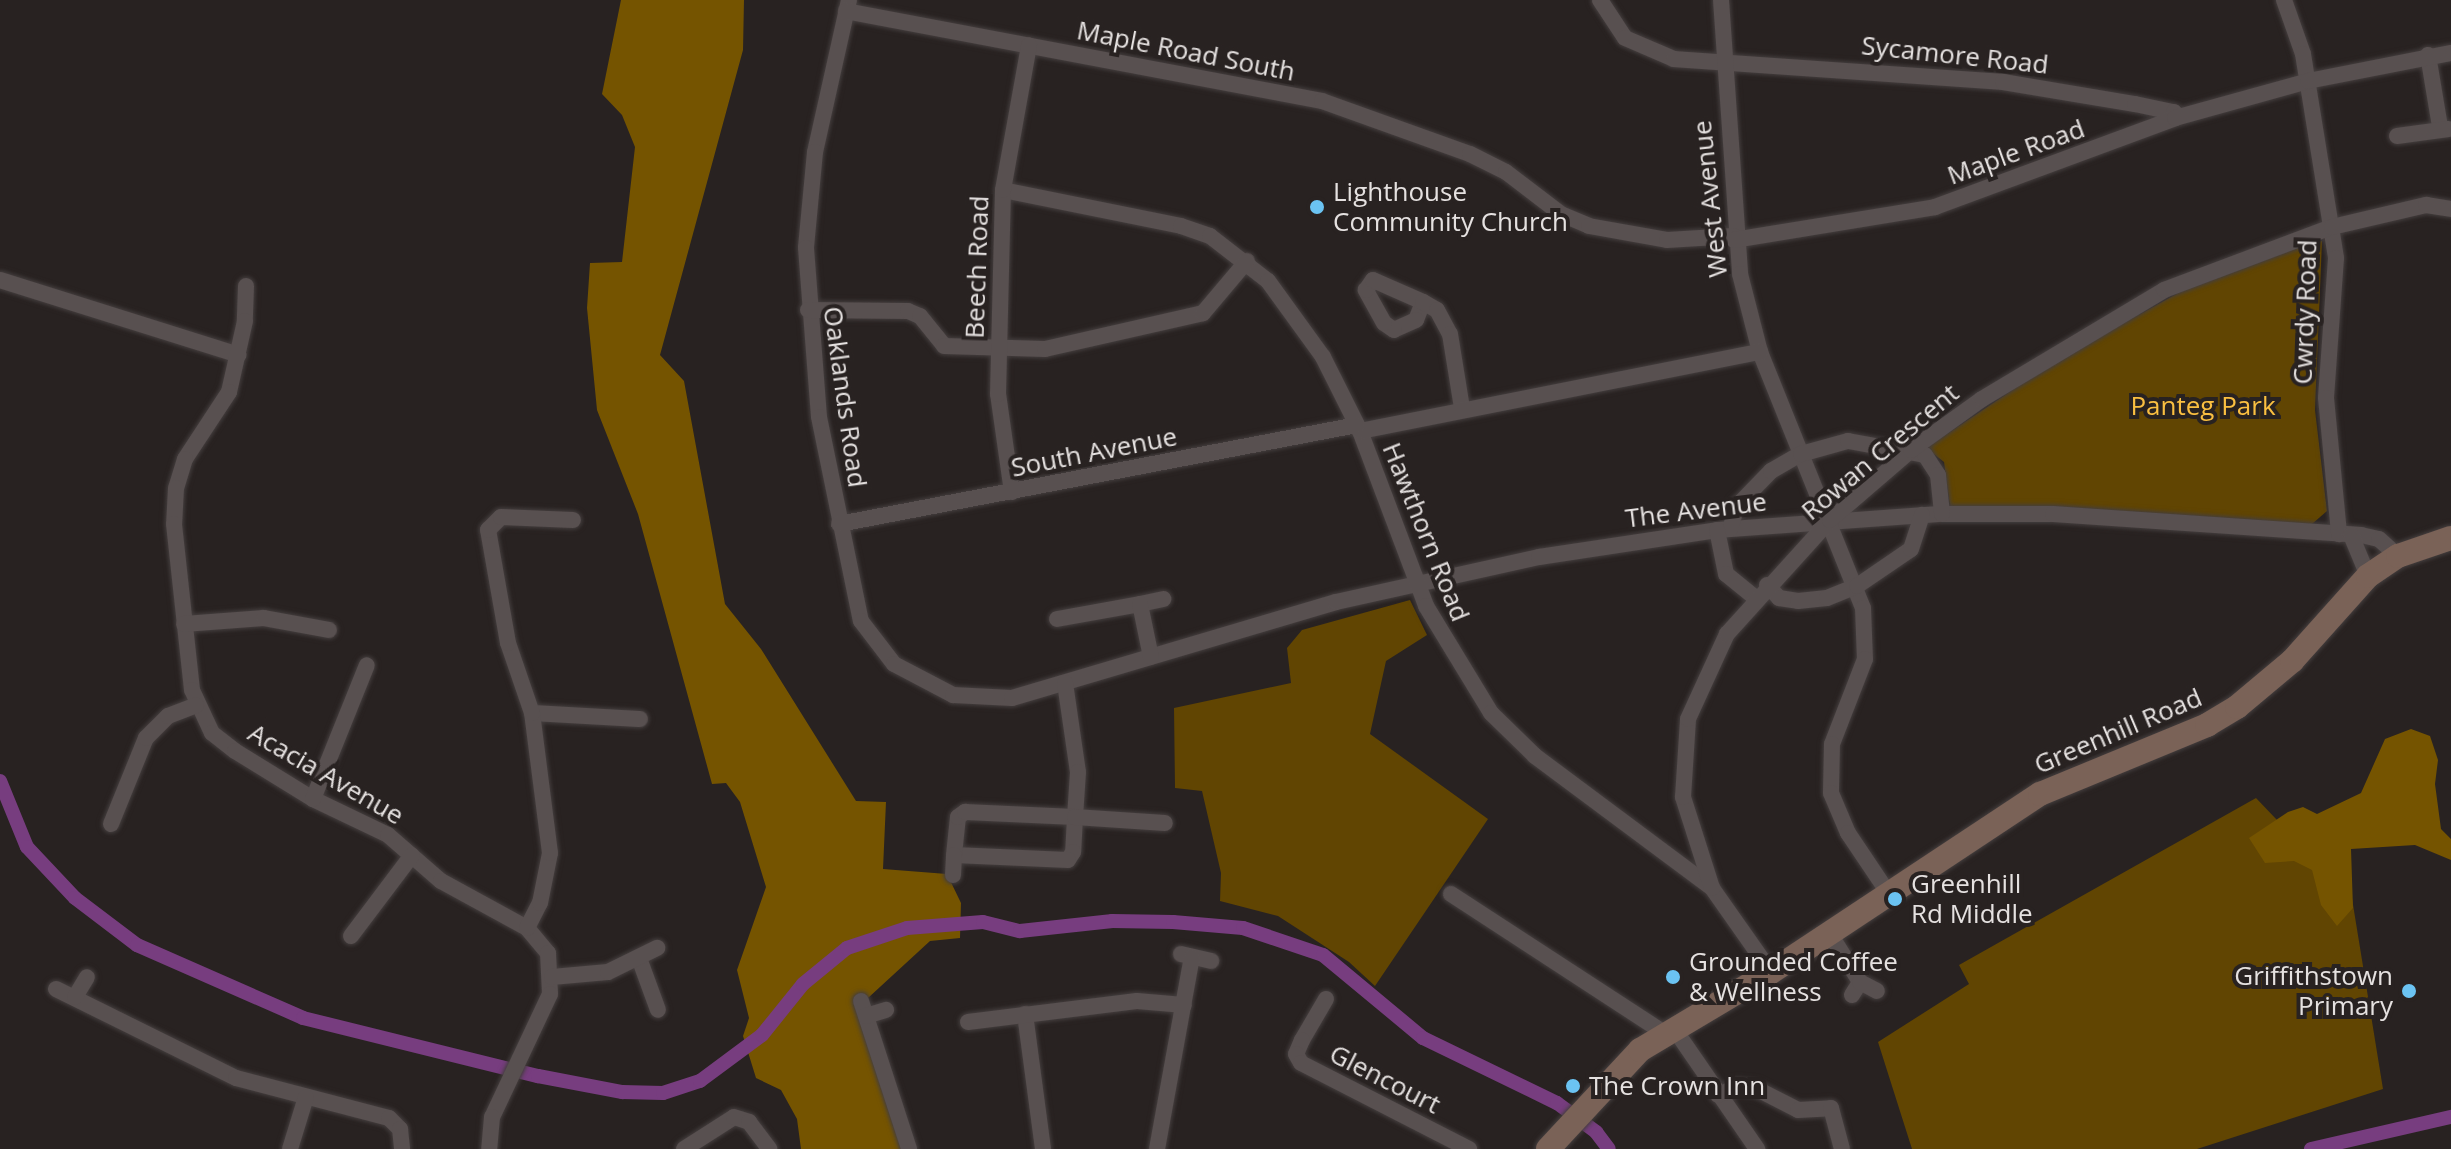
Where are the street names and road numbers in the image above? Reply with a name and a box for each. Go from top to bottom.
street label: Maple Road South [1074,15,1298,87]
street label: Sycamore Road [1860,30,2050,80]
street label: Maple Road [1943,113,2089,191]
street label: West Avenue [1686,119,1734,279]
street label: Beech Road [959,195,995,339]
street label: Cwrdy Road [2287,239,2323,385]
street label: Oaklands Road [817,305,873,489]
street label: Rowan Crescent [1795,377,1965,527]
street label: South Avenue [1008,421,1180,483]
street label: Hawthorn Road [1376,438,1476,626]
street label: The Avenue [1624,486,1768,534]
street label: Greenhill Road [2029,682,2207,780]
street label: Acacia Avenue [243,717,409,831]
street label: Glencourt [1324,1038,1446,1120]

